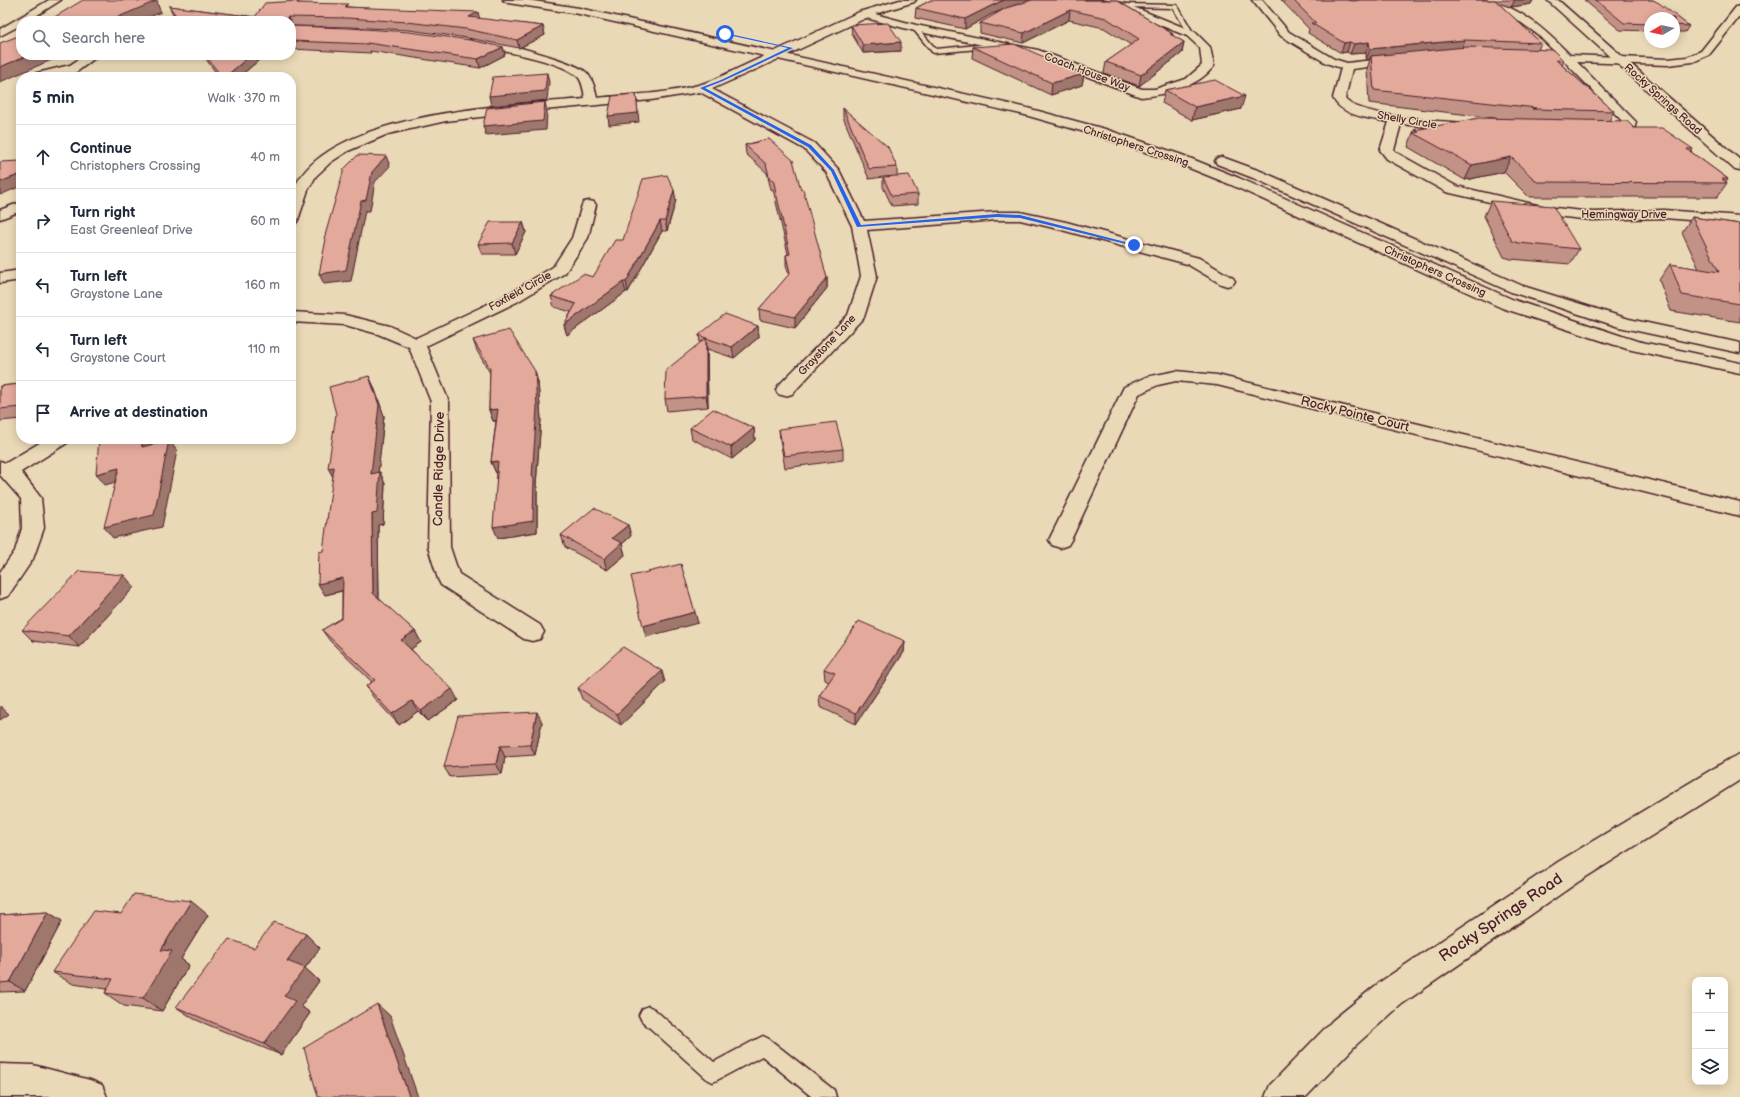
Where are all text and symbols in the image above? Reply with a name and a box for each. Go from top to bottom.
north arrow [1644,12,1680,48]
search box [16,16,296,60]
route start [716,25,734,43]
icon: search [30,27,52,49]
text: Search here [62,29,145,48]
street label: Coach House Way [1042,50,1132,94]
street label: Rocky Springs Road [1622,61,1704,137]
text: 5 min [32,88,75,108]
text: Walk · 370 m [207,90,280,106]
street label: Shelly Circle [1376,108,1438,132]
street label: Christophers Crossing [1081,123,1191,169]
text: Continue [70,139,132,158]
icon: ahead [32,146,54,168]
text: 40 m [250,149,280,165]
text: Christophers Crossing [70,158,200,174]
text: Turn right [70,203,135,222]
street label: Hemingway Drive [1581,208,1667,221]
icon: right [32,210,54,232]
text: 60 m [250,213,280,229]
text: East Greenleaf Drive [70,222,193,238]
route end [1125,236,1143,254]
street label: Christophers Crossing [1382,243,1488,299]
text: Turn left [70,267,127,286]
street label: Foxfield Circle [486,268,554,314]
icon: left [32,274,54,296]
text: 160 m [245,277,280,293]
text: Graystone Lane [70,286,163,302]
street label: Graystone Lane [795,312,859,378]
text: Turn left [70,331,127,350]
icon: left [32,338,54,360]
text: 110 m [248,341,280,357]
text: Graystone Court [70,350,166,366]
street label: Rocky Pointe Court [1299,393,1411,435]
icon: arrive [32,402,54,424]
text: Arrive at destination [70,403,208,422]
street label: Candle Ridge Drive [430,411,448,526]
street label: Rocky Springs Road [1436,870,1566,966]
map controls [1692,977,1728,1085]
button: + [1692,977,1728,1013]
button: − [1692,1013,1728,1049]
button: layers [1692,1049,1728,1085]

